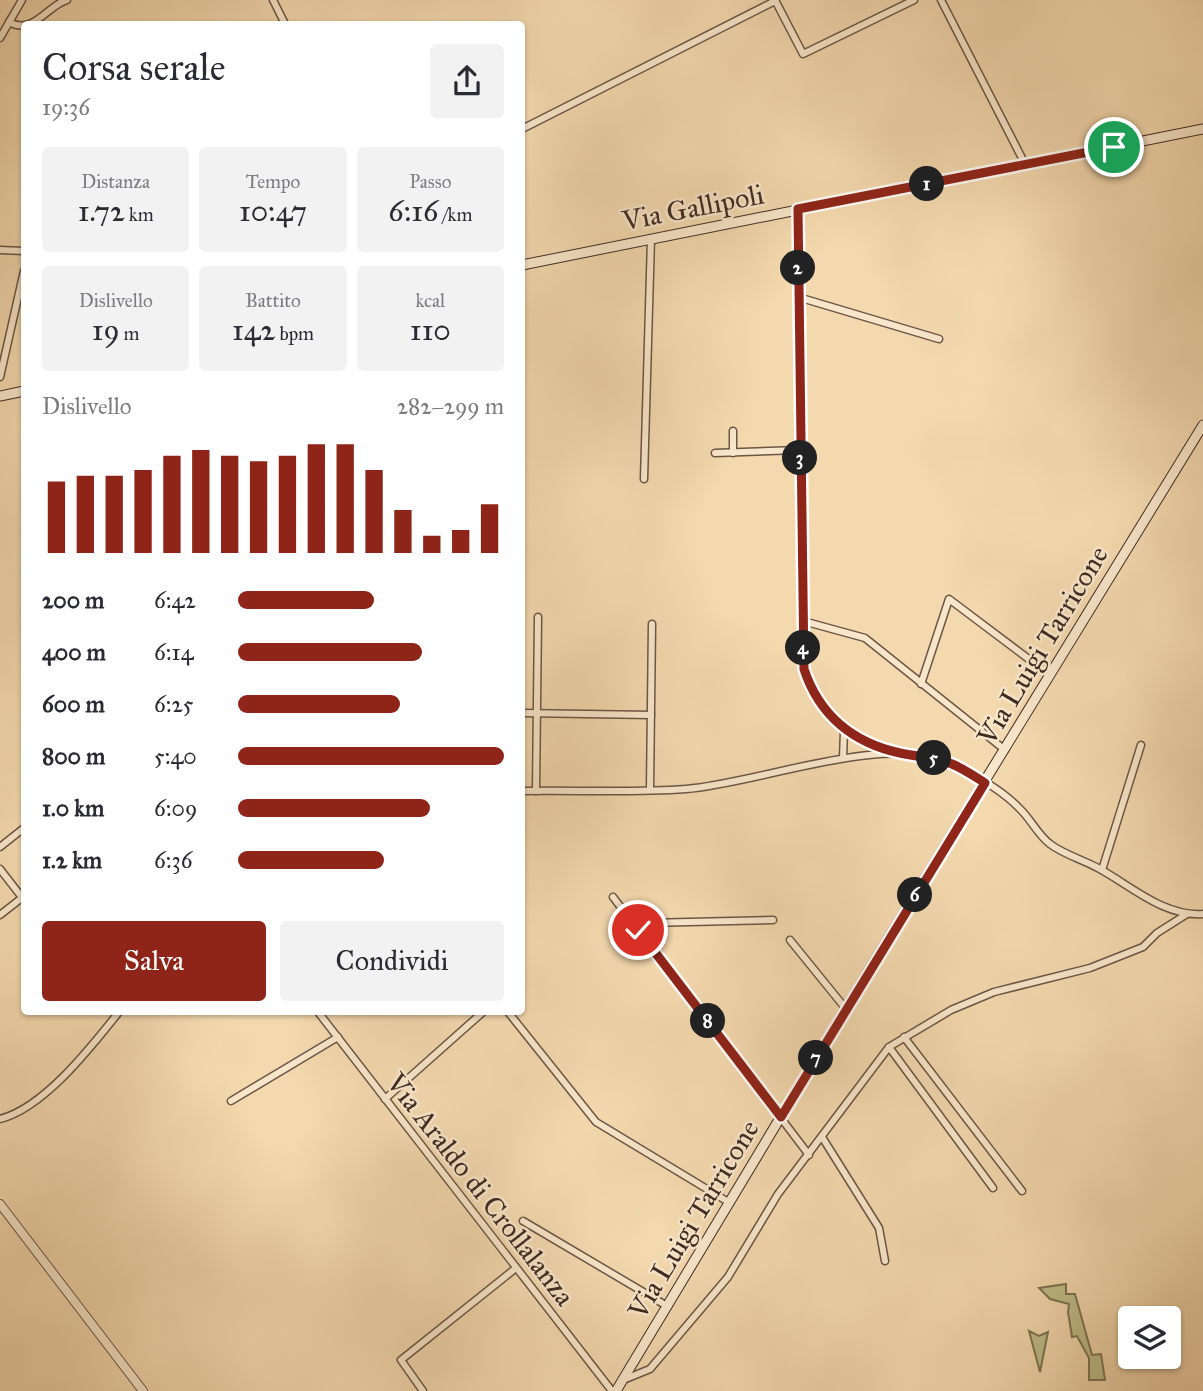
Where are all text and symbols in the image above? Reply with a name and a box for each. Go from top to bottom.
text: Corsa serale [42,44,226,90]
button: share [430,44,504,118]
text: 19:36 [42,93,90,121]
pin [1084,117,1144,177]
icon: arrive [1095,128,1133,166]
pin: 1 [909,166,944,202]
text: Distanza [81,170,150,193]
text: Tempo [246,170,300,193]
text: Passo [409,170,451,193]
text: 1 [923,172,930,195]
street label: Via Gallipoli [618,177,767,239]
text: 1.72 [78,193,125,229]
text: 10:47 [239,193,307,229]
text: 6:16 [388,193,438,229]
text: km [125,203,154,226]
text: /km [438,203,472,226]
pin: 2 [780,250,816,286]
text: 2 [793,256,802,279]
text: Dislivello [79,289,153,312]
text: Battito [245,289,301,312]
text: kcal [415,289,445,312]
text: 19 [92,312,120,348]
text: 142 [232,312,275,348]
text: 110 [410,312,451,348]
text: m [120,322,140,345]
text: bpm [275,322,314,345]
text: Dislivello [42,392,132,420]
text: 282–299 m [397,392,504,420]
pin: 3 [782,440,818,476]
text: 3 [796,446,803,469]
street label: Via Luigi Tarricone [969,539,1116,752]
text: 200 m [42,586,104,614]
text: 6:42 [154,586,196,614]
pin: 4 [786,630,820,666]
text: 4 [797,636,808,659]
text: 400 m [42,638,106,666]
text: 6:14 [154,638,194,666]
text: 600 m [42,690,105,718]
text: 6:25 [154,690,193,718]
pin: 5 [916,740,951,776]
text: 800 m [42,742,105,770]
text: 5:40 [154,742,197,770]
text: 5 [929,746,938,769]
text: 1.0 km [42,794,104,822]
text: 6:09 [154,794,197,822]
text: 1.2 km [42,846,102,874]
text: 6:36 [154,846,193,874]
pin: 6 [898,878,932,912]
text: 6 [910,883,919,906]
pin [608,900,668,960]
icon: check [619,911,657,949]
button: Salva [42,921,266,1001]
button: Condividi [280,921,504,1001]
pin: 8 [690,1004,726,1038]
text: 8 [702,1009,713,1032]
pin: 7 [798,1040,834,1076]
text: 7 [810,1046,821,1069]
street label: Via Araldo di Crollalanza [378,1065,582,1313]
street label: Via Luigi Tarricone [620,1113,767,1326]
map controls [1118,1306,1181,1369]
button: layers [1118,1306,1181,1369]

